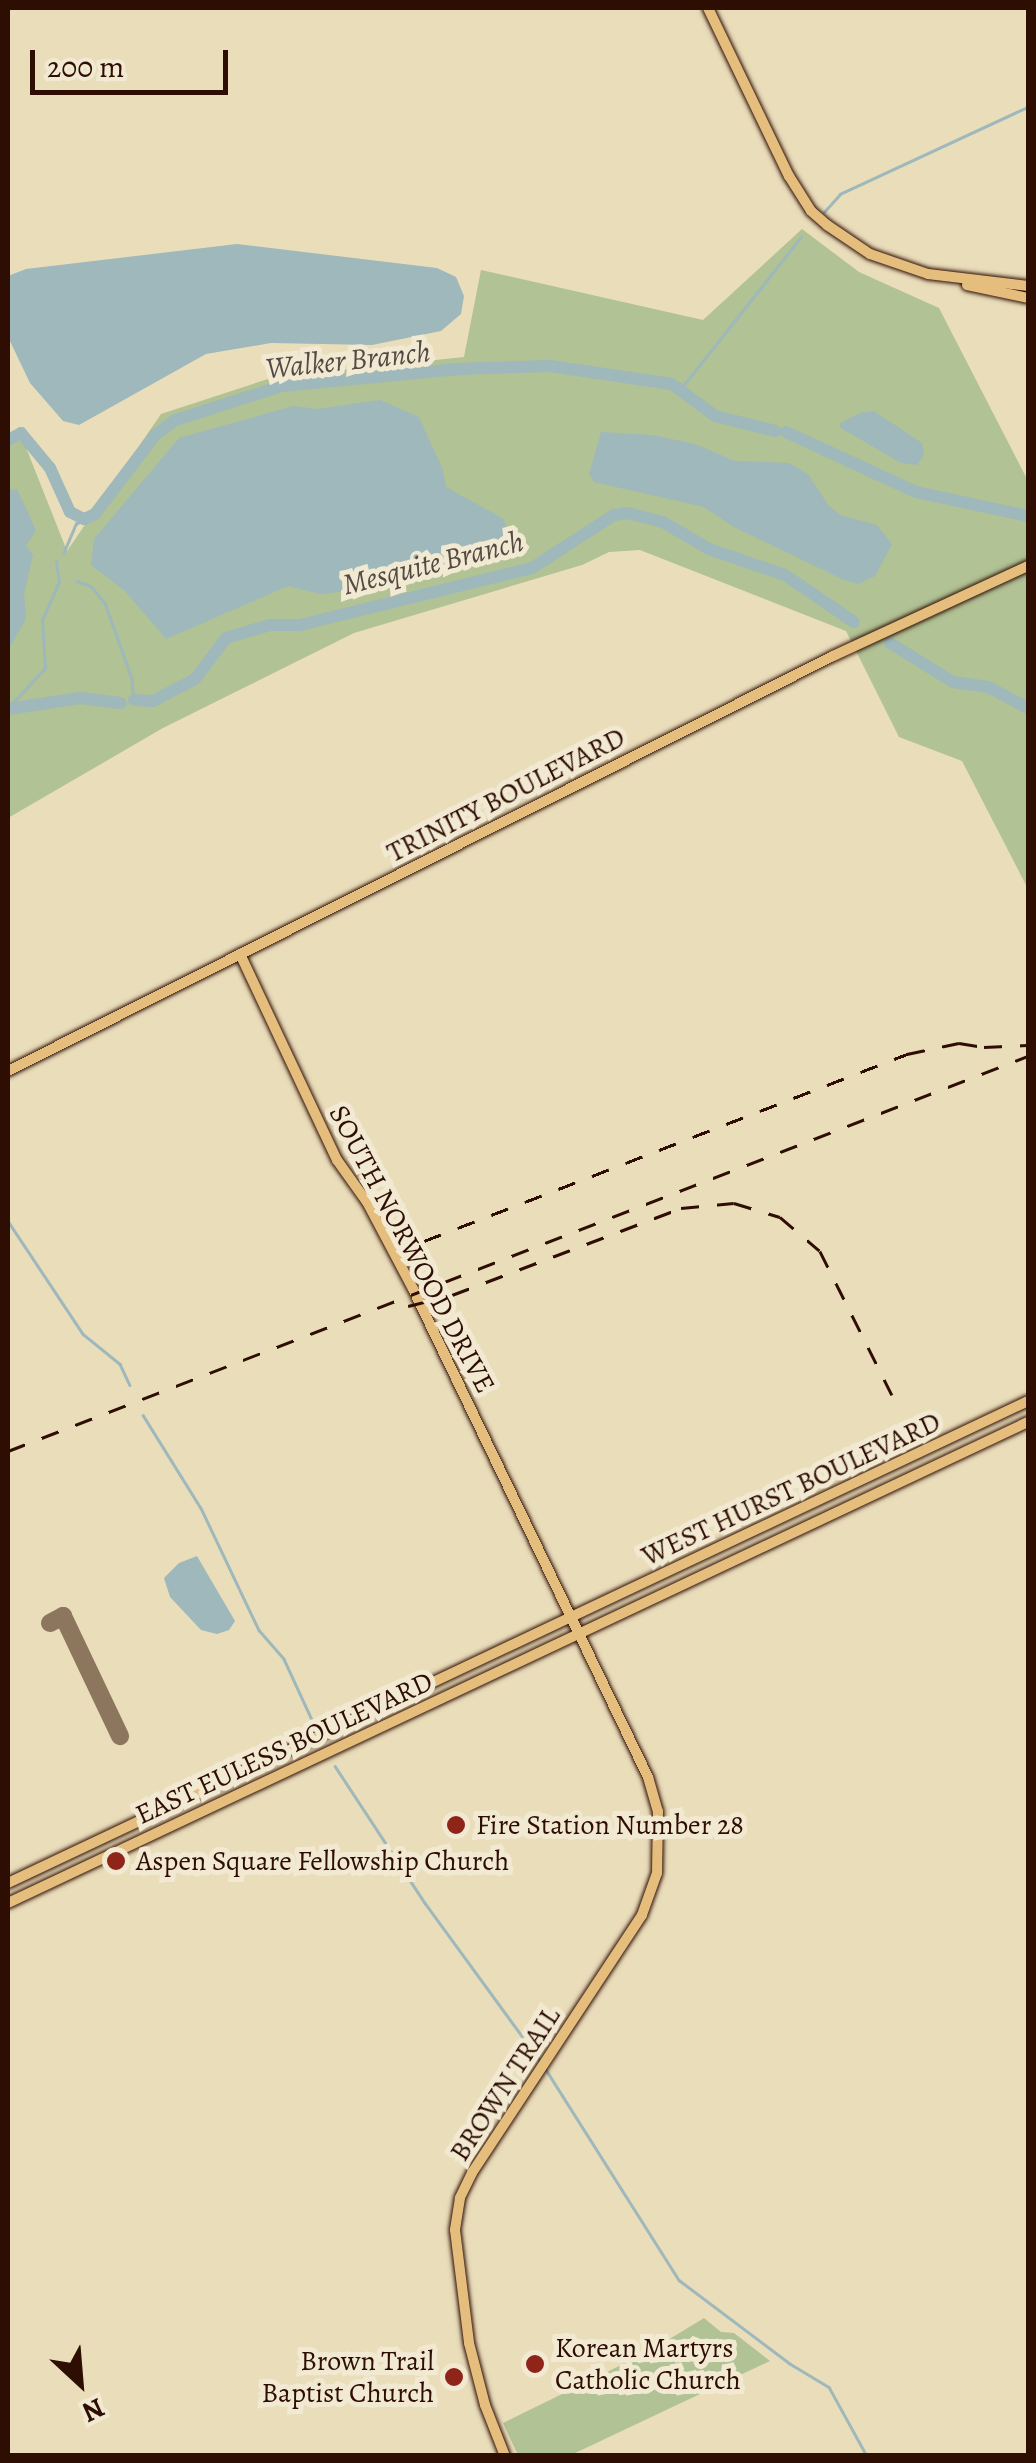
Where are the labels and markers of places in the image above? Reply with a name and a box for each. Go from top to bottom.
place label: Fire Station Number 28 [476,1808,744,1842]
marker: Fire Station Number 28 [445,1814,467,1836]
place label: Aspen Square Fellowship Church [136,1844,509,1878]
marker: Aspen Square Fellowship Church [105,1850,127,1872]
place label: Korean Martyrs Catholic Church [555,2331,741,2397]
place label: Brown Trail Baptist Church [261,2344,434,2410]
marker: Korean Martyrs Catholic Church [524,2353,546,2375]
marker: Brown Trail Baptist Church [443,2366,465,2388]

